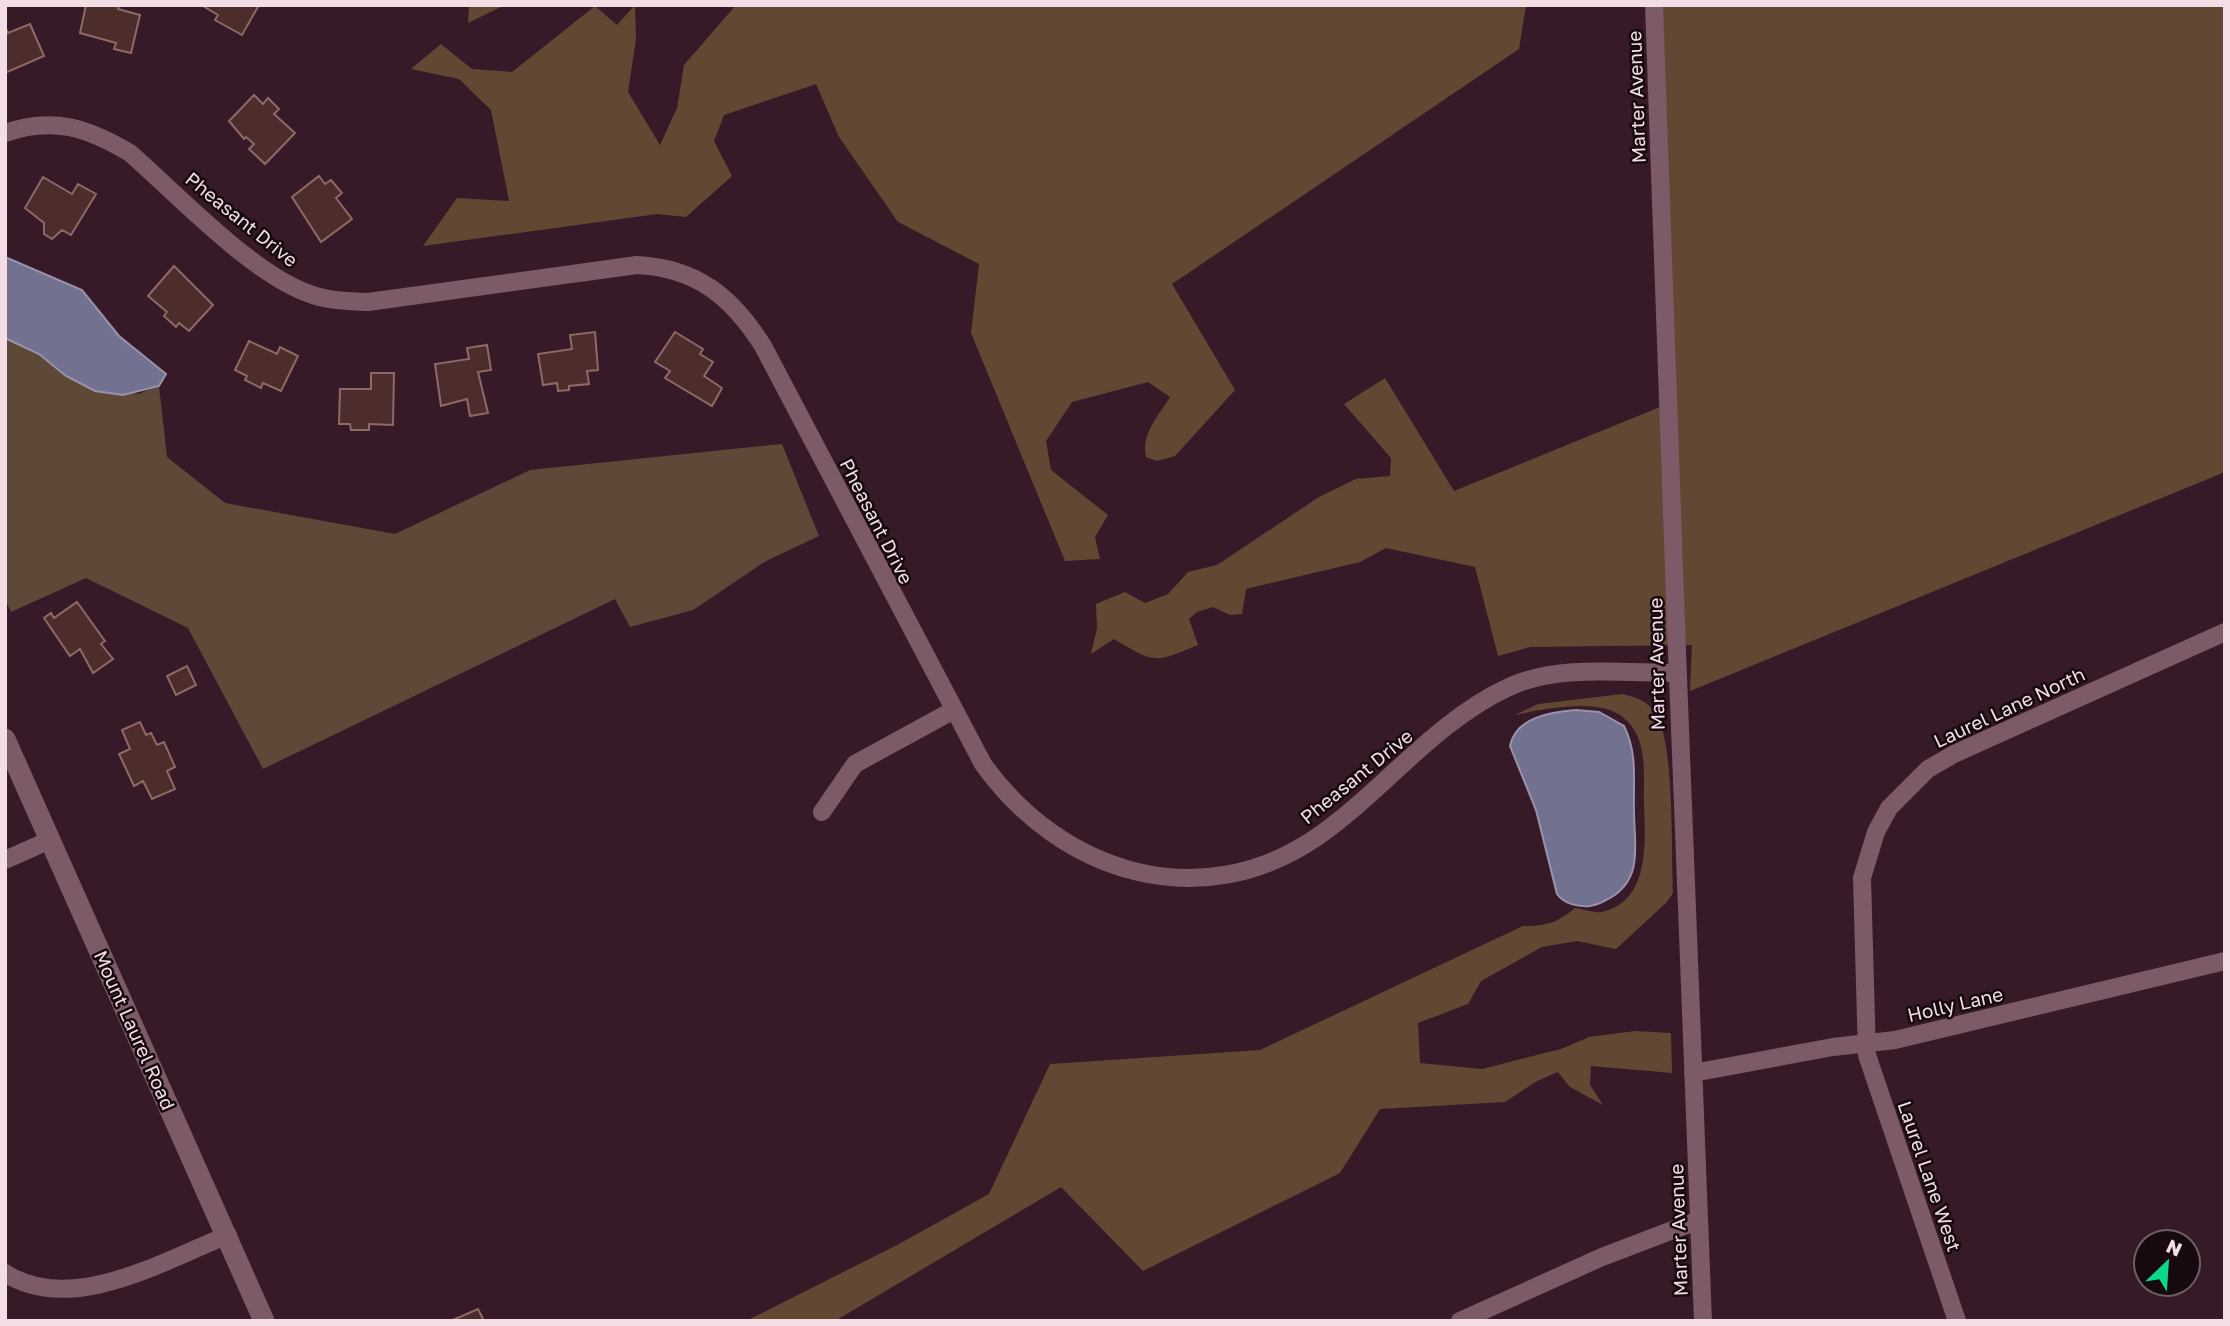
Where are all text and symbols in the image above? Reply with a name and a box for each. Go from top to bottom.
street label: Marter Avenue [1622,30,1650,164]
street label: Pheasant Drive [181,167,303,271]
street label: Pheasant Drive [836,454,918,588]
street label: Marter Avenue [1643,597,1669,731]
street label: Laurel Lane North [1930,662,2088,752]
street label: Pheasant Drive [1295,724,1417,828]
street label: Mount Laurel Road [90,947,180,1113]
street label: Holly Lane [1905,982,2005,1026]
street label: Laurel Lane West [1893,1098,1967,1254]
street label: Marter Avenue [1664,1163,1692,1297]
north arrow [2132,1228,2202,1298]
text: N [2163,1234,2186,1261]

